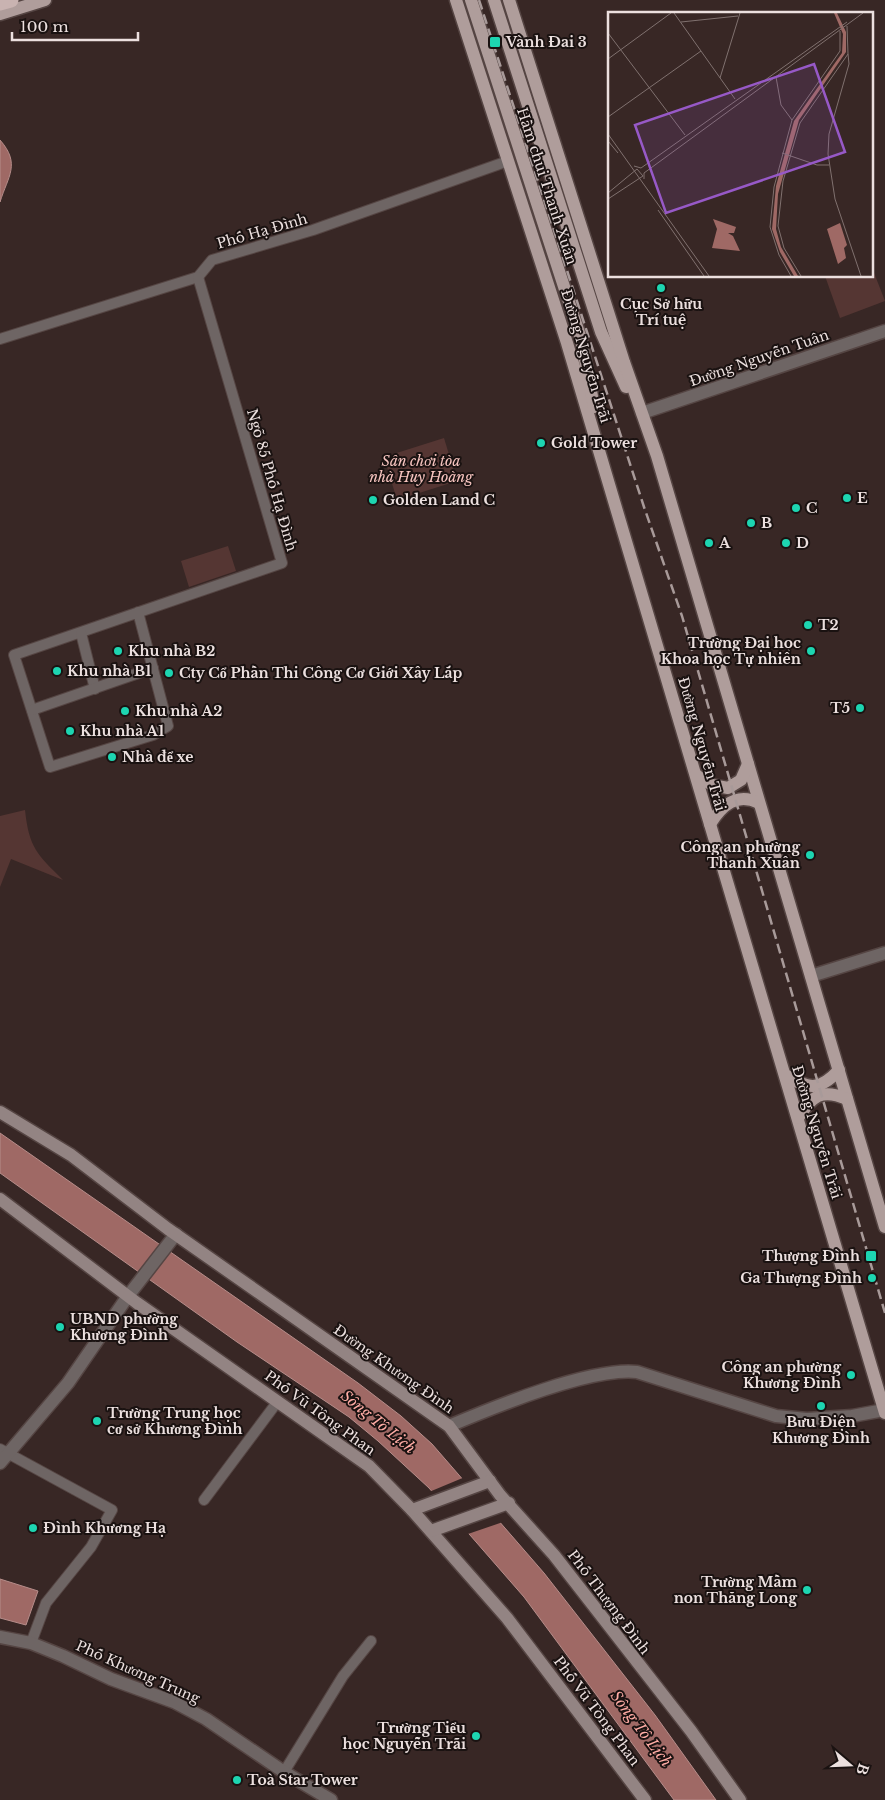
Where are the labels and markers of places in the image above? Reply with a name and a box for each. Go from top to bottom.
place label: Vành Đai 3 [505,33,587,51]
marker: Vành Đai 3 [488,35,502,49]
marker: Cục Sở hữu Trí tuệ [655,282,667,294]
place label: Cục Sở hữu Trí tuệ [620,295,702,329]
place label: Gold Tower [551,434,637,452]
marker: Gold Tower [535,437,547,449]
place label: E [857,489,868,507]
place label: Golden Land C [383,491,495,509]
marker: E [841,492,853,504]
marker: Golden Land C [367,494,379,506]
place label: C [806,499,818,517]
marker: C [790,502,802,514]
place label: B [761,514,772,532]
marker: B [745,517,757,529]
place label: A [718,534,731,552]
place label: D [796,534,809,552]
marker: A [703,537,715,549]
marker: D [780,537,792,549]
place label: T2 [818,616,839,634]
marker: T2 [802,619,814,631]
place label: Trường Đại học Khoa học Tự nhiên [661,634,801,668]
place label: Khu nhà B2 [128,642,215,660]
marker: Khu nhà B2 [112,645,124,657]
marker: Trường Đại học Khoa học Tự nhiên [805,645,817,657]
place label: Khu nhà B1 [67,662,151,680]
place label: Cty Cổ Phần Thi Công Cơ Giới Xây Lắp [179,664,463,682]
marker: Khu nhà B1 [51,665,63,677]
marker: Cty Cổ Phần Thi Công Cơ Giới Xây Lắp [163,667,175,679]
place label: T5 [830,699,850,717]
place label: Khu nhà A2 [135,702,222,720]
marker: T5 [854,702,866,714]
marker: Khu nhà A2 [119,705,131,717]
place label: Khu nhà A1 [80,722,164,740]
marker: Khu nhà A1 [64,725,76,737]
place label: Nhà để xe [122,748,193,766]
marker: Nhà để xe [106,751,118,763]
place label: Công an phường Thanh Xuân [680,838,800,872]
marker: Công an phường Thanh Xuân [804,849,816,861]
place label: Thượng Đình [762,1247,860,1265]
marker: Thượng Đình [864,1249,878,1263]
place label: Ga Thượng Đình [740,1269,862,1287]
marker: Ga Thượng Đình [866,1272,878,1284]
place label: UBND phường Khương Đình [70,1310,178,1344]
marker: UBND phường Khương Đình [54,1321,66,1333]
place label: Công an phường Khương Đình [721,1358,841,1392]
marker: Công an phường Khương Đình [845,1369,857,1381]
marker: Bưu Điện Khương Đình [815,1400,827,1412]
place label: Trường Trung học cơ sở Khương Đình [107,1404,242,1438]
place label: Bưu Điện Khương Đình [772,1413,870,1447]
marker: Trường Trung học cơ sở Khương Đình [91,1415,103,1427]
place label: Đình Khương Hạ [43,1519,166,1537]
marker: Đình Khương Hạ [27,1522,39,1534]
place label: Trường Mầm non Thăng Long [674,1573,798,1607]
marker: Trường Mầm non Thăng Long [801,1584,813,1596]
place label: Trường Tiểu học Nguyễn Trãi [342,1719,466,1753]
marker: Trường Tiểu học Nguyễn Trãi [470,1730,482,1742]
place label: Toà Star Tower [247,1771,358,1789]
marker: Toà Star Tower [231,1774,243,1786]

